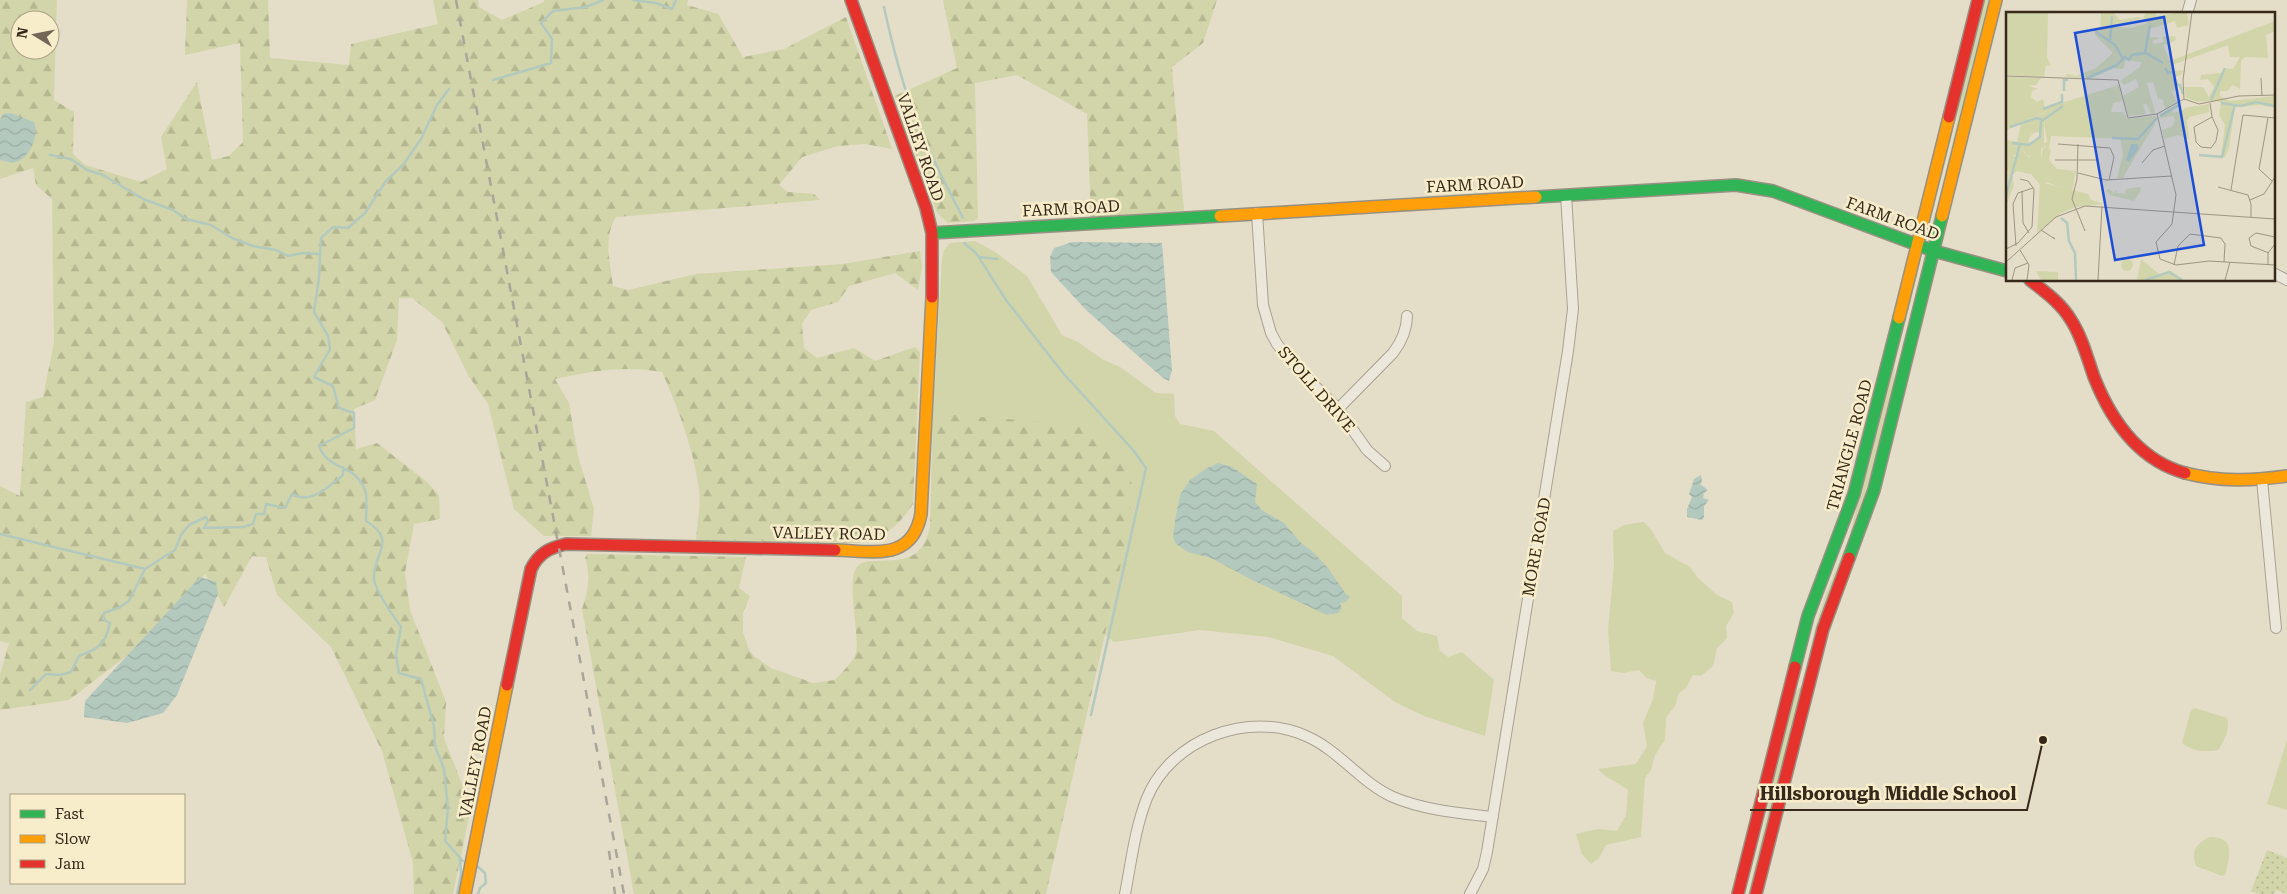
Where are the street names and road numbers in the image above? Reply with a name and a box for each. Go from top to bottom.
street label: VALLEY ROAD [893,91,948,204]
street label: FARM ROAD [1426,172,1524,197]
street label: FARM ROAD [1844,193,1942,244]
street label: FARM ROAD [1022,196,1120,221]
street label: STOLL DRIVE [1274,342,1359,436]
street label: TRIANGLE ROAD [1823,377,1876,513]
street label: MORE ROAD [1518,496,1555,598]
street label: VALLEY ROAD [772,523,886,544]
street label: VALLEY ROAD [455,705,496,820]

